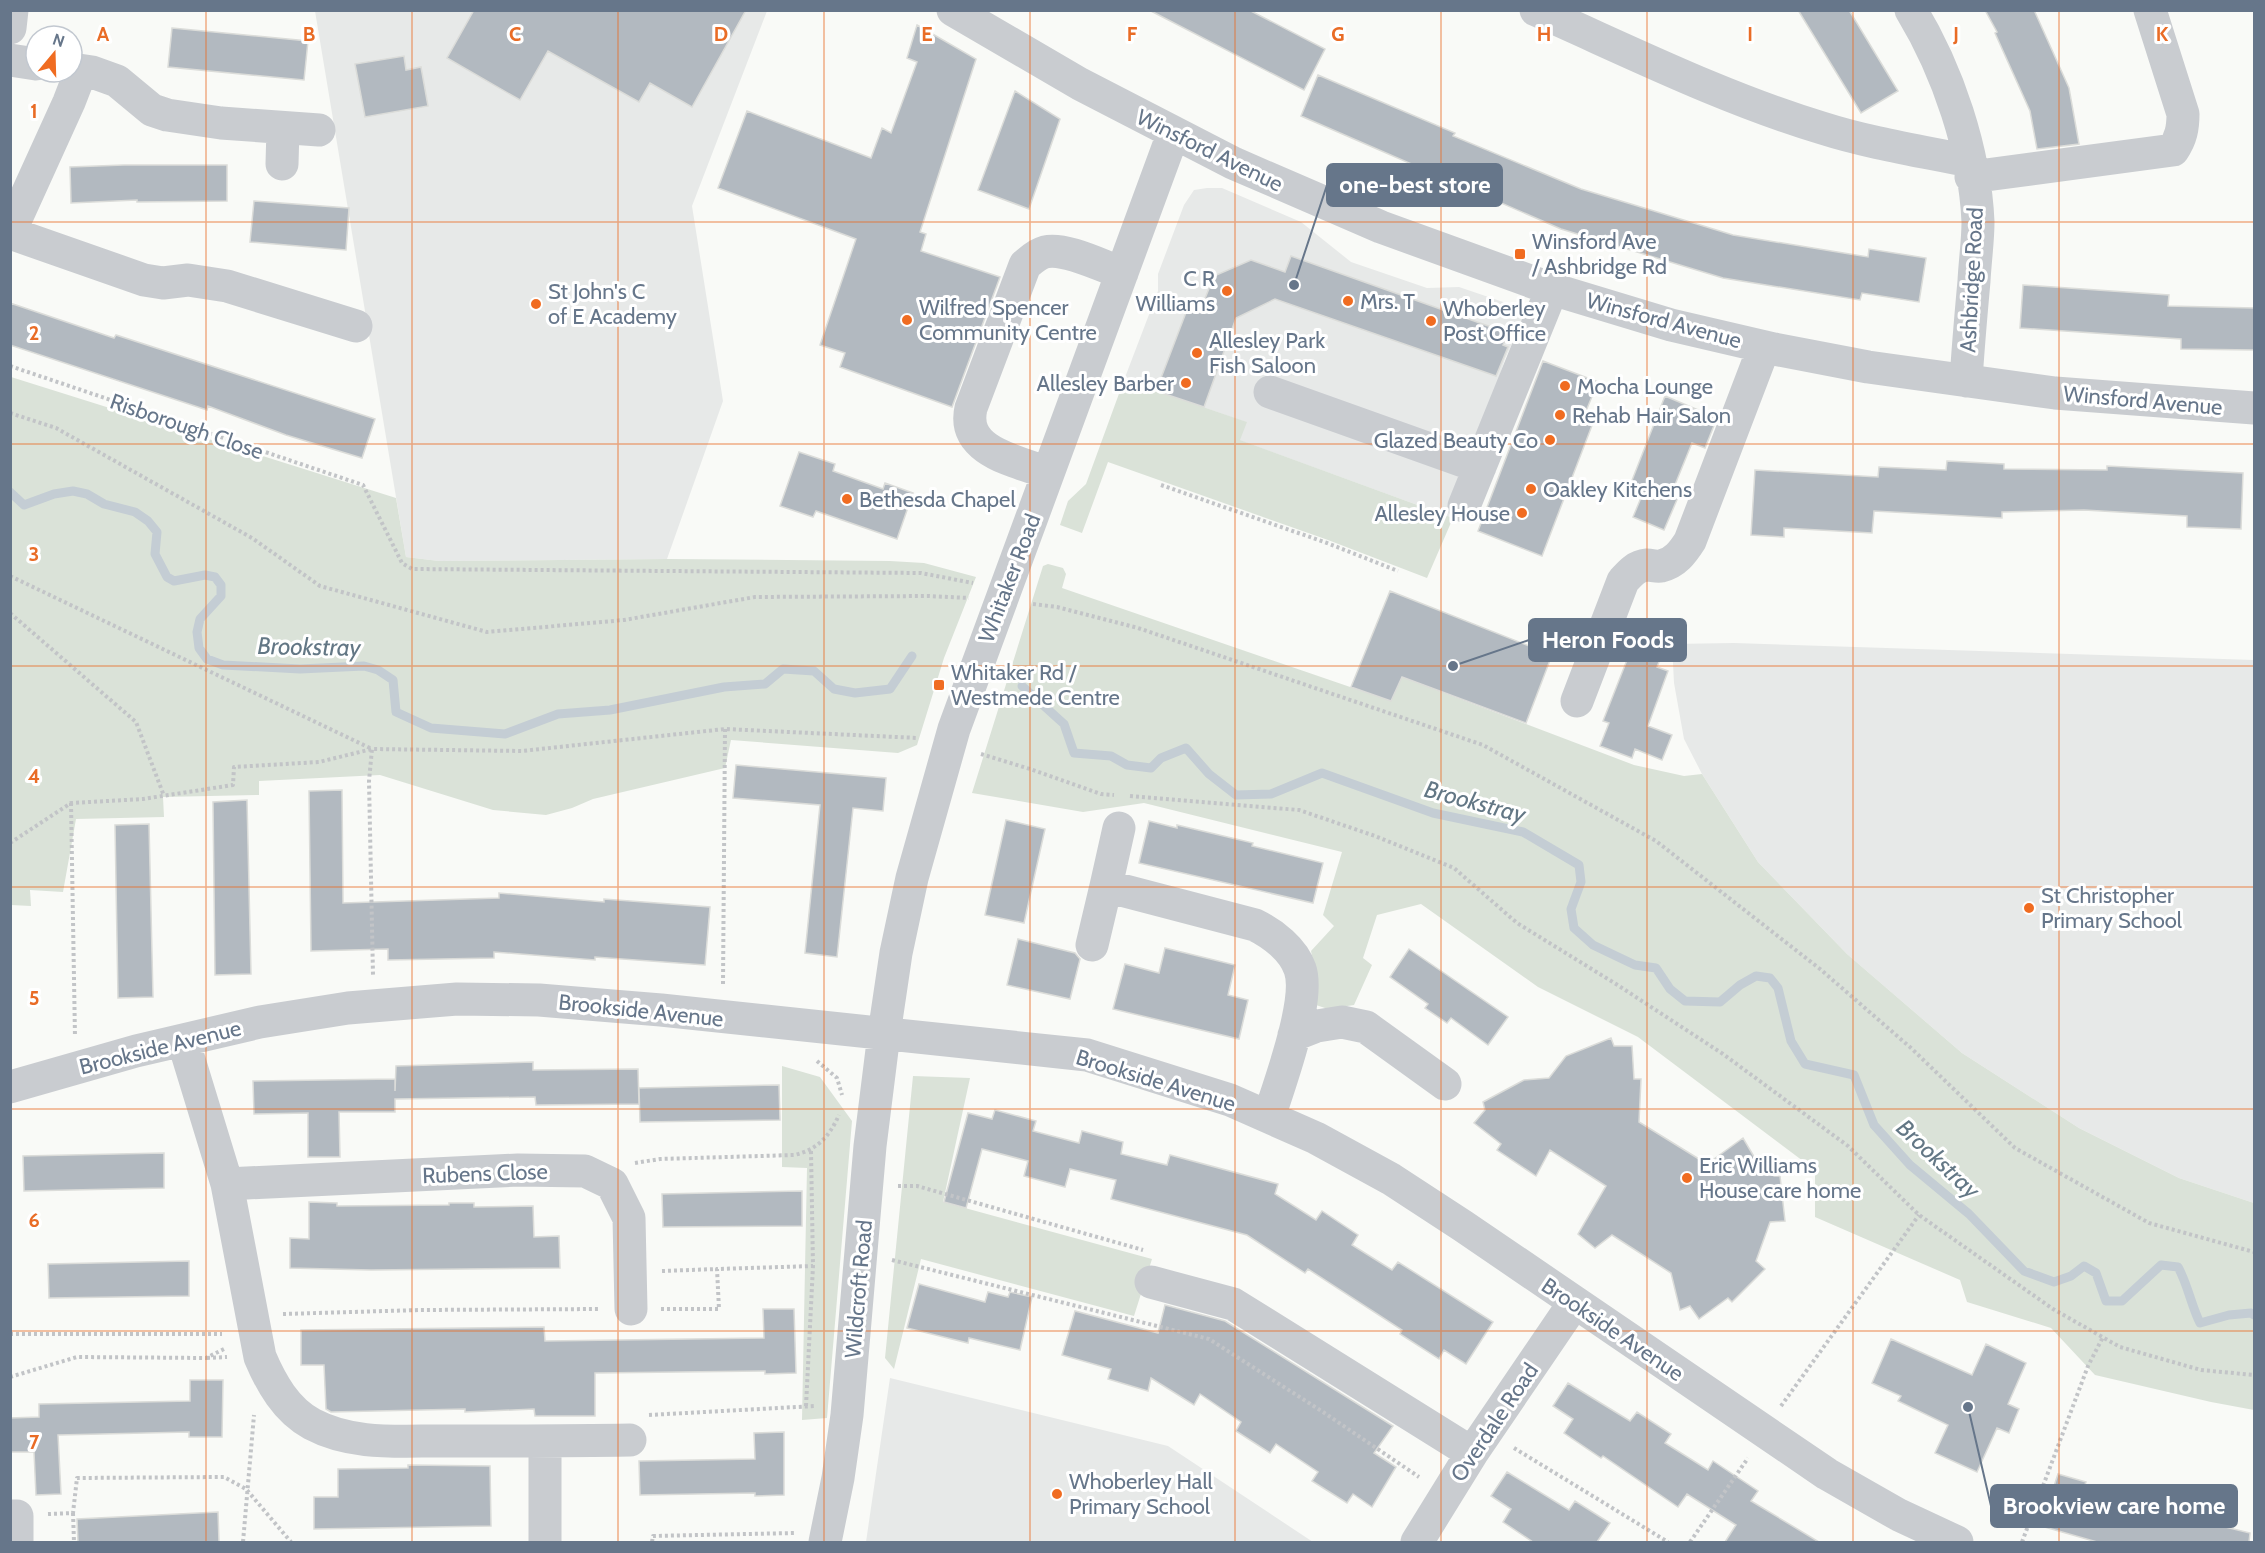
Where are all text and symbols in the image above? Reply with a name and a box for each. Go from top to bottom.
text: A [97,22,110,46]
text: B [303,22,315,46]
text: C [509,22,521,46]
text: D [714,22,728,46]
text: E [921,22,933,46]
text: F [1127,22,1138,46]
text: G [1331,22,1345,46]
text: H [1537,22,1551,46]
text: I [1747,22,1753,46]
text: J [1952,22,1959,46]
text: K [2156,22,2169,46]
north arrow [24,24,84,84]
text: N [50,29,67,51]
text: 1 [30,99,38,123]
street label: Winsford Avenue [1132,103,1287,198]
callout: one-best store [1327,164,1502,206]
text: one-best store [1339,170,1491,199]
street label: Ashbridge Road [1954,207,1989,353]
place label: Winsford Ave / Ashbridge Rd [1531,228,1667,280]
marker: Winsford Ave / Ashbridge Rd [1513,247,1527,261]
place label: C R Williams [1136,265,1215,317]
place label: St John's C of E Academy [548,278,677,330]
marker: C R Williams [1220,284,1234,298]
street label: Winsford Avenue [1583,287,1744,354]
place label: Mrs. T [1360,288,1415,315]
place label: Wilfred Spencer Community Centre [919,294,1097,346]
marker: Mrs. T [1341,294,1355,308]
place label: Whoberley Post Office [1443,295,1546,347]
marker: St John's C of E Academy [529,297,543,311]
marker: Wilfred Spencer Community Centre [900,313,914,327]
marker: Whoberley Post Office [1424,314,1438,328]
text: 2 [29,321,39,345]
place label: Allesley Park Fish Saloon [1209,327,1325,379]
marker: Allesley Park Fish Saloon [1190,346,1204,360]
place label: Allesley Barber [1037,370,1174,397]
place label: Mocha Lounge [1577,373,1713,400]
marker: Allesley Barber [1179,376,1193,390]
marker: Mocha Lounge [1558,379,1572,393]
street label: Winsford Avenue [2062,380,2224,421]
street label: Risborough Close [107,388,267,465]
place label: Rehab Hair Salon [1572,402,1731,429]
marker: Rehab Hair Salon [1553,408,1567,422]
place label: Glazed Beauty Co [1374,427,1538,454]
marker: Glazed Beauty Co [1543,433,1557,447]
place label: Oakley Kitchens [1543,476,1692,503]
marker: Oakley Kitchens [1524,482,1538,496]
place label: Bethesda Chapel [859,486,1016,513]
marker: Bethesda Chapel [840,492,854,506]
place label: Allesley House [1374,500,1510,527]
marker: Allesley House [1515,506,1529,520]
street label: Whitaker Road [973,510,1046,646]
text: 3 [29,542,39,566]
callout: Heron Foods [1529,619,1686,661]
text: Heron Foods [1542,625,1674,654]
water label: Brookstray [257,631,362,662]
place label: Whitaker Rd / Westmede Centre [951,659,1120,711]
marker: Whitaker Rd / Westmede Centre [932,678,946,692]
text: 4 [28,764,40,788]
water label: Brookstray [1422,774,1530,829]
place label: St Christopher Primary School [2041,882,2183,934]
marker: St Christopher Primary School [2022,901,2036,915]
text: 5 [29,986,39,1010]
street label: Brookside Avenue [557,988,725,1033]
street label: Brookside Avenue [76,1014,244,1081]
street label: Brookside Avenue [1073,1043,1239,1118]
water label: Brookstray [1891,1113,1987,1205]
place label: Eric Williams House care home [1699,1152,1861,1204]
street label: Rubens Close [422,1158,548,1189]
marker: Eric Williams House care home [1680,1171,1694,1185]
text: 6 [28,1208,40,1232]
street label: Wildcroft Road [839,1219,878,1359]
street label: Brookside Avenue [1536,1272,1689,1387]
street label: Overdale Road [1445,1358,1544,1487]
text: 7 [29,1430,40,1454]
place label: Whoberley Hall Primary School [1069,1468,1214,1520]
callout: Brookview care home [1991,1485,2237,1527]
marker: Whoberley Hall Primary School [1050,1487,1064,1501]
text: Brookview care home [2003,1491,2225,1520]

